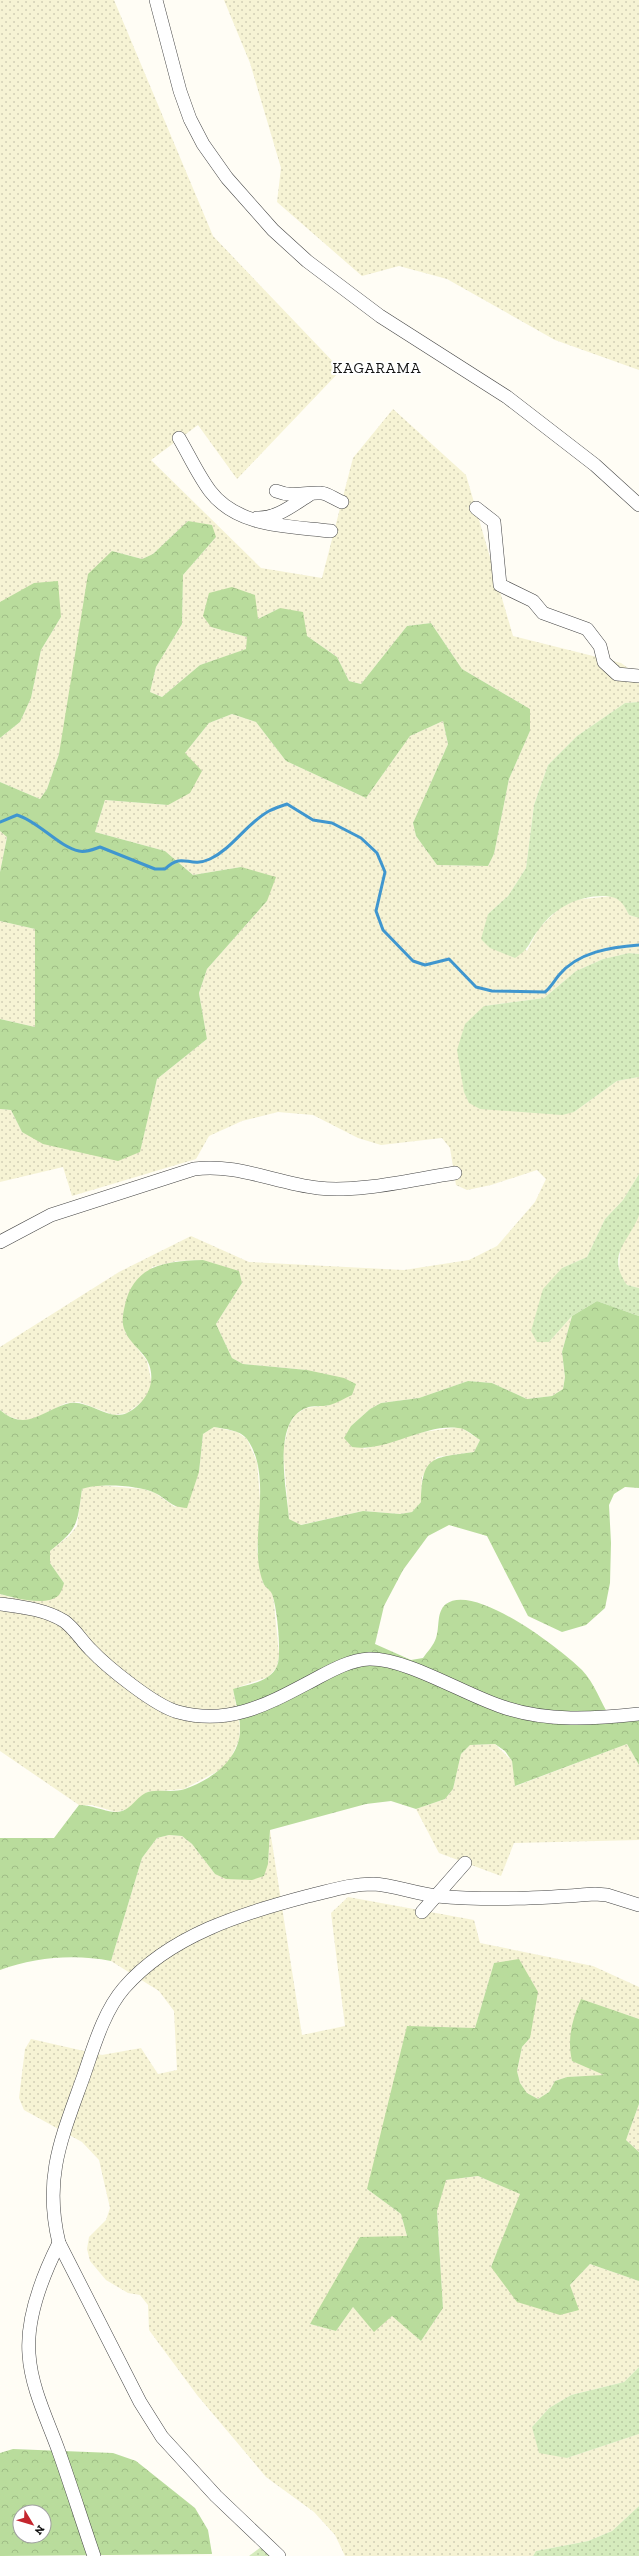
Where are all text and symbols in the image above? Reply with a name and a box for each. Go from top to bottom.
district label: KAGARAMA [333,359,421,377]
north arrow [12,2504,52,2544]
text: N [31,2523,47,2538]

